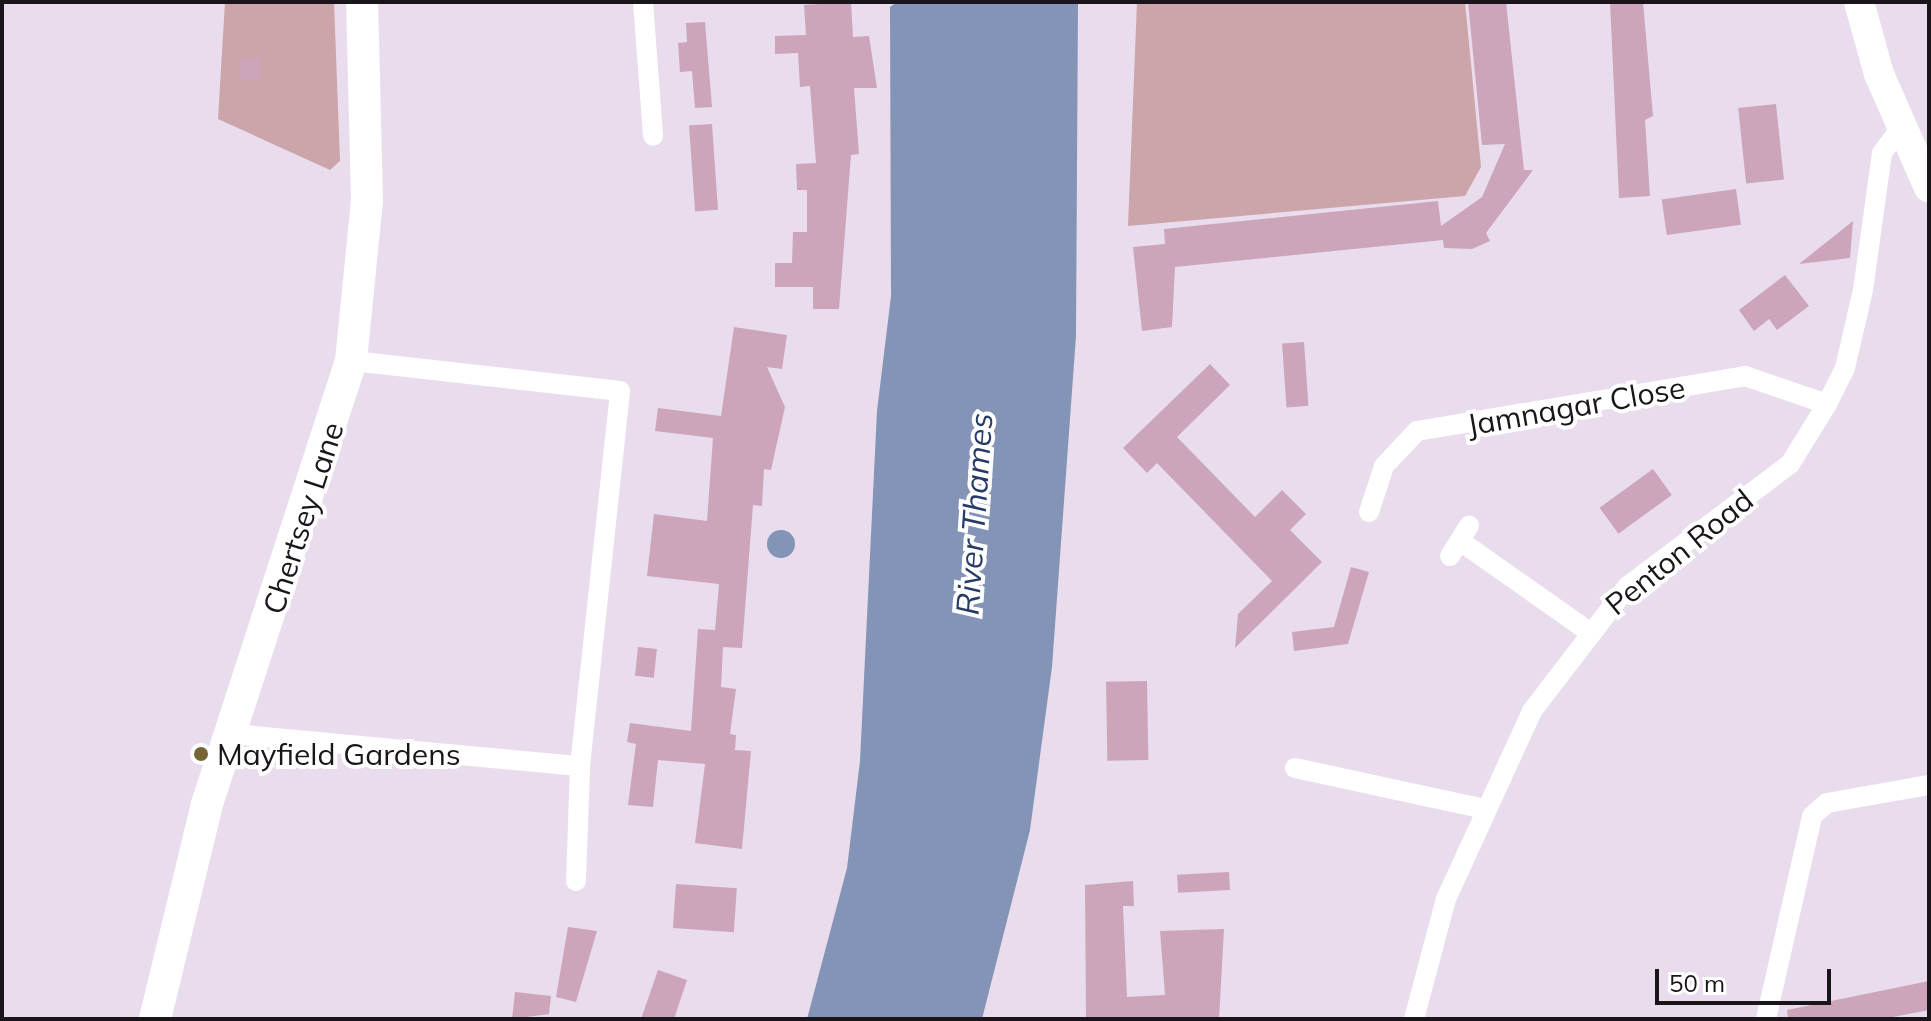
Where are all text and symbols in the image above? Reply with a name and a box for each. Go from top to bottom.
street label: Jamnagar Close [1464,369,1688,443]
water label: River Thames [948,412,1000,616]
street label: Chertsey Lane [255,418,351,618]
street label: Penton Road [1598,482,1760,622]
place label: Mayfield Gardens [217,736,461,772]
marker: Mayfield Gardens [192,745,210,763]
scale bar [1659,953,1835,1003]
text: 50 m [1669,968,1725,998]

